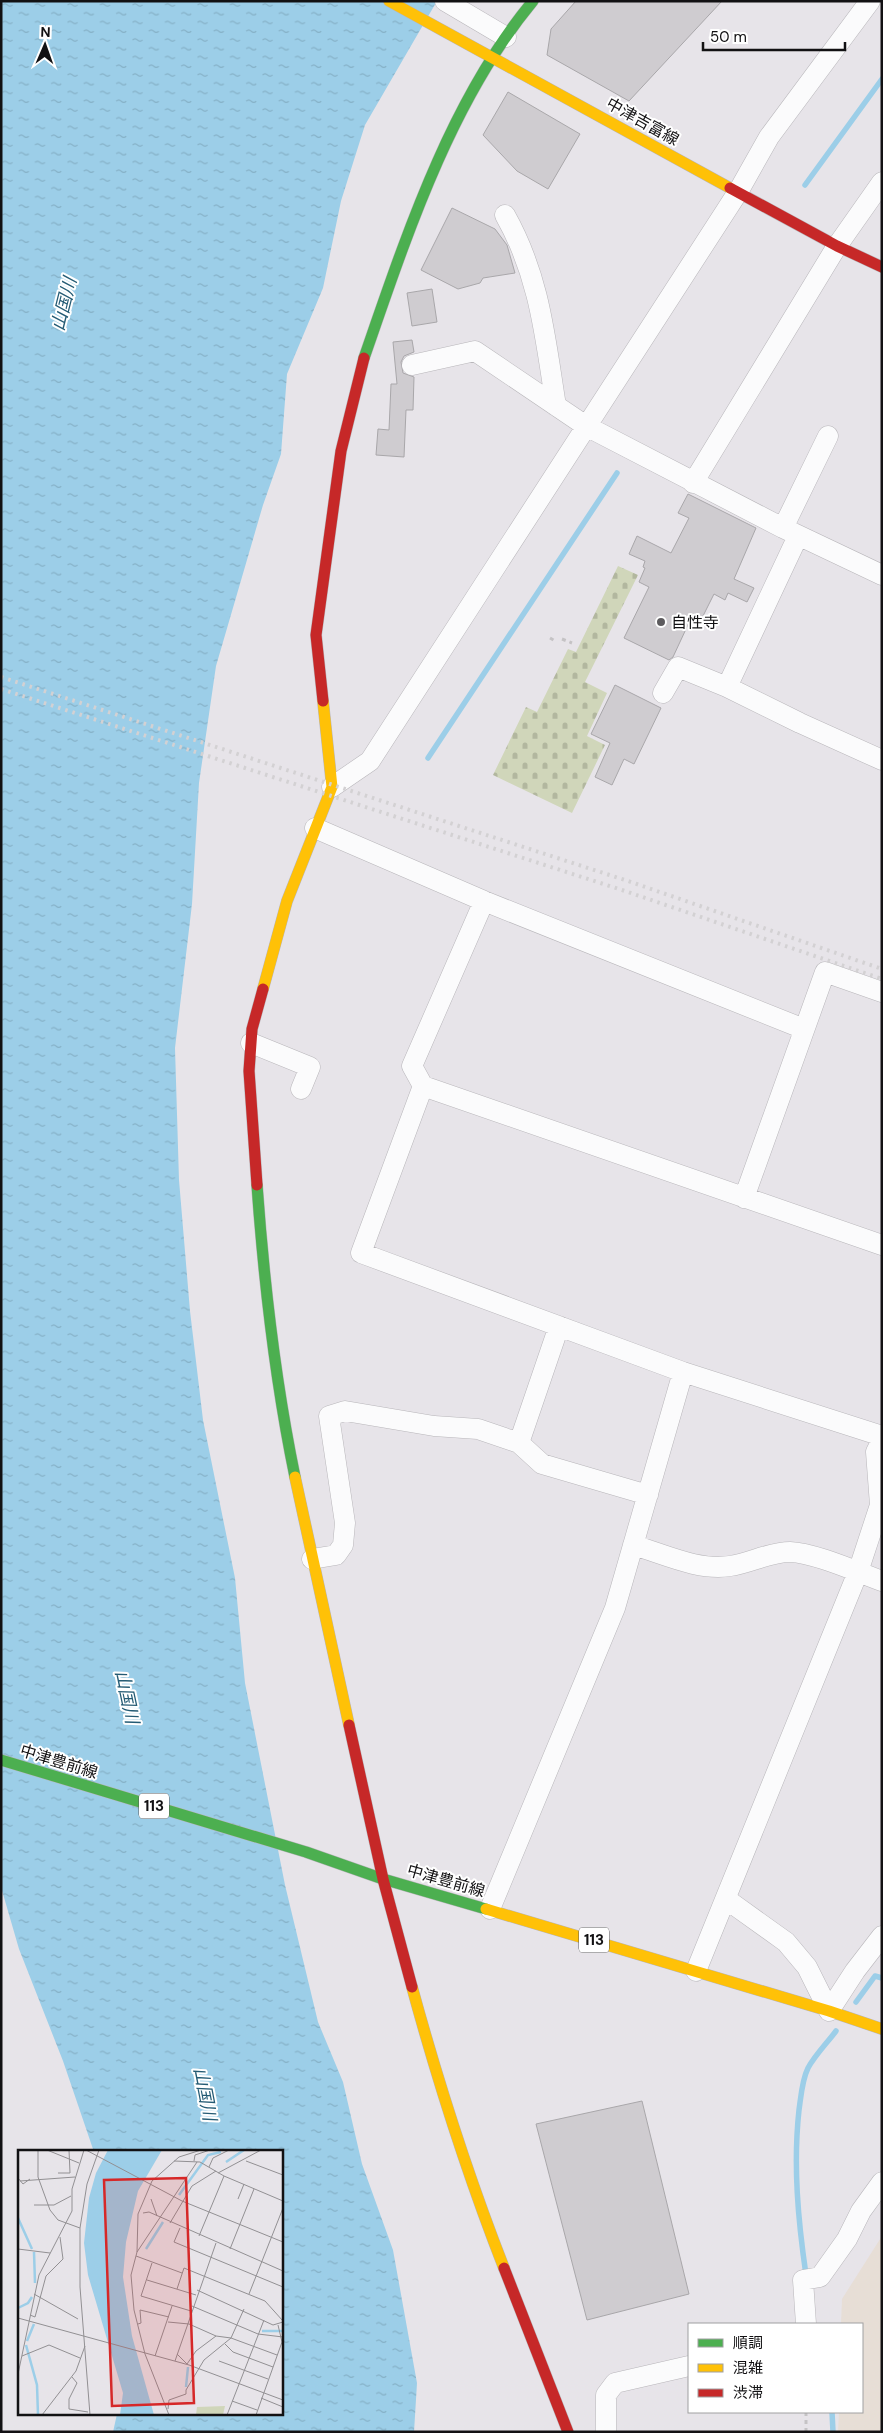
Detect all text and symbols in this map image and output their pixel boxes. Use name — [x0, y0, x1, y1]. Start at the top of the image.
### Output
north arrow — [20, 20, 70, 70]
scale bar — [703, 20, 846, 52]
text: N — [40, 23, 51, 41]
text: 50 m — [710, 27, 747, 47]
street label: 中津吉富線 — [603, 93, 683, 150]
water label: 山国川 — [46, 273, 83, 333]
place label: 自性寺 — [671, 612, 719, 633]
marker: 自性寺 — [655, 616, 667, 628]
water label: 山国川 — [110, 1668, 145, 1728]
street label: 中津豊前線 — [18, 1740, 100, 1783]
road number: 113 — [139, 1794, 169, 1818]
street label: 中津豊前線 — [405, 1859, 487, 1902]
road number: 113 — [579, 1928, 609, 1952]
water label: 山国川 — [188, 2065, 222, 2125]
inset map — [18, 2150, 282, 2416]
legend — [688, 2323, 863, 2413]
text: 順調 — [733, 2333, 763, 2353]
text: 混雑 — [733, 2358, 763, 2378]
text: 渋滞 — [733, 2383, 763, 2403]

